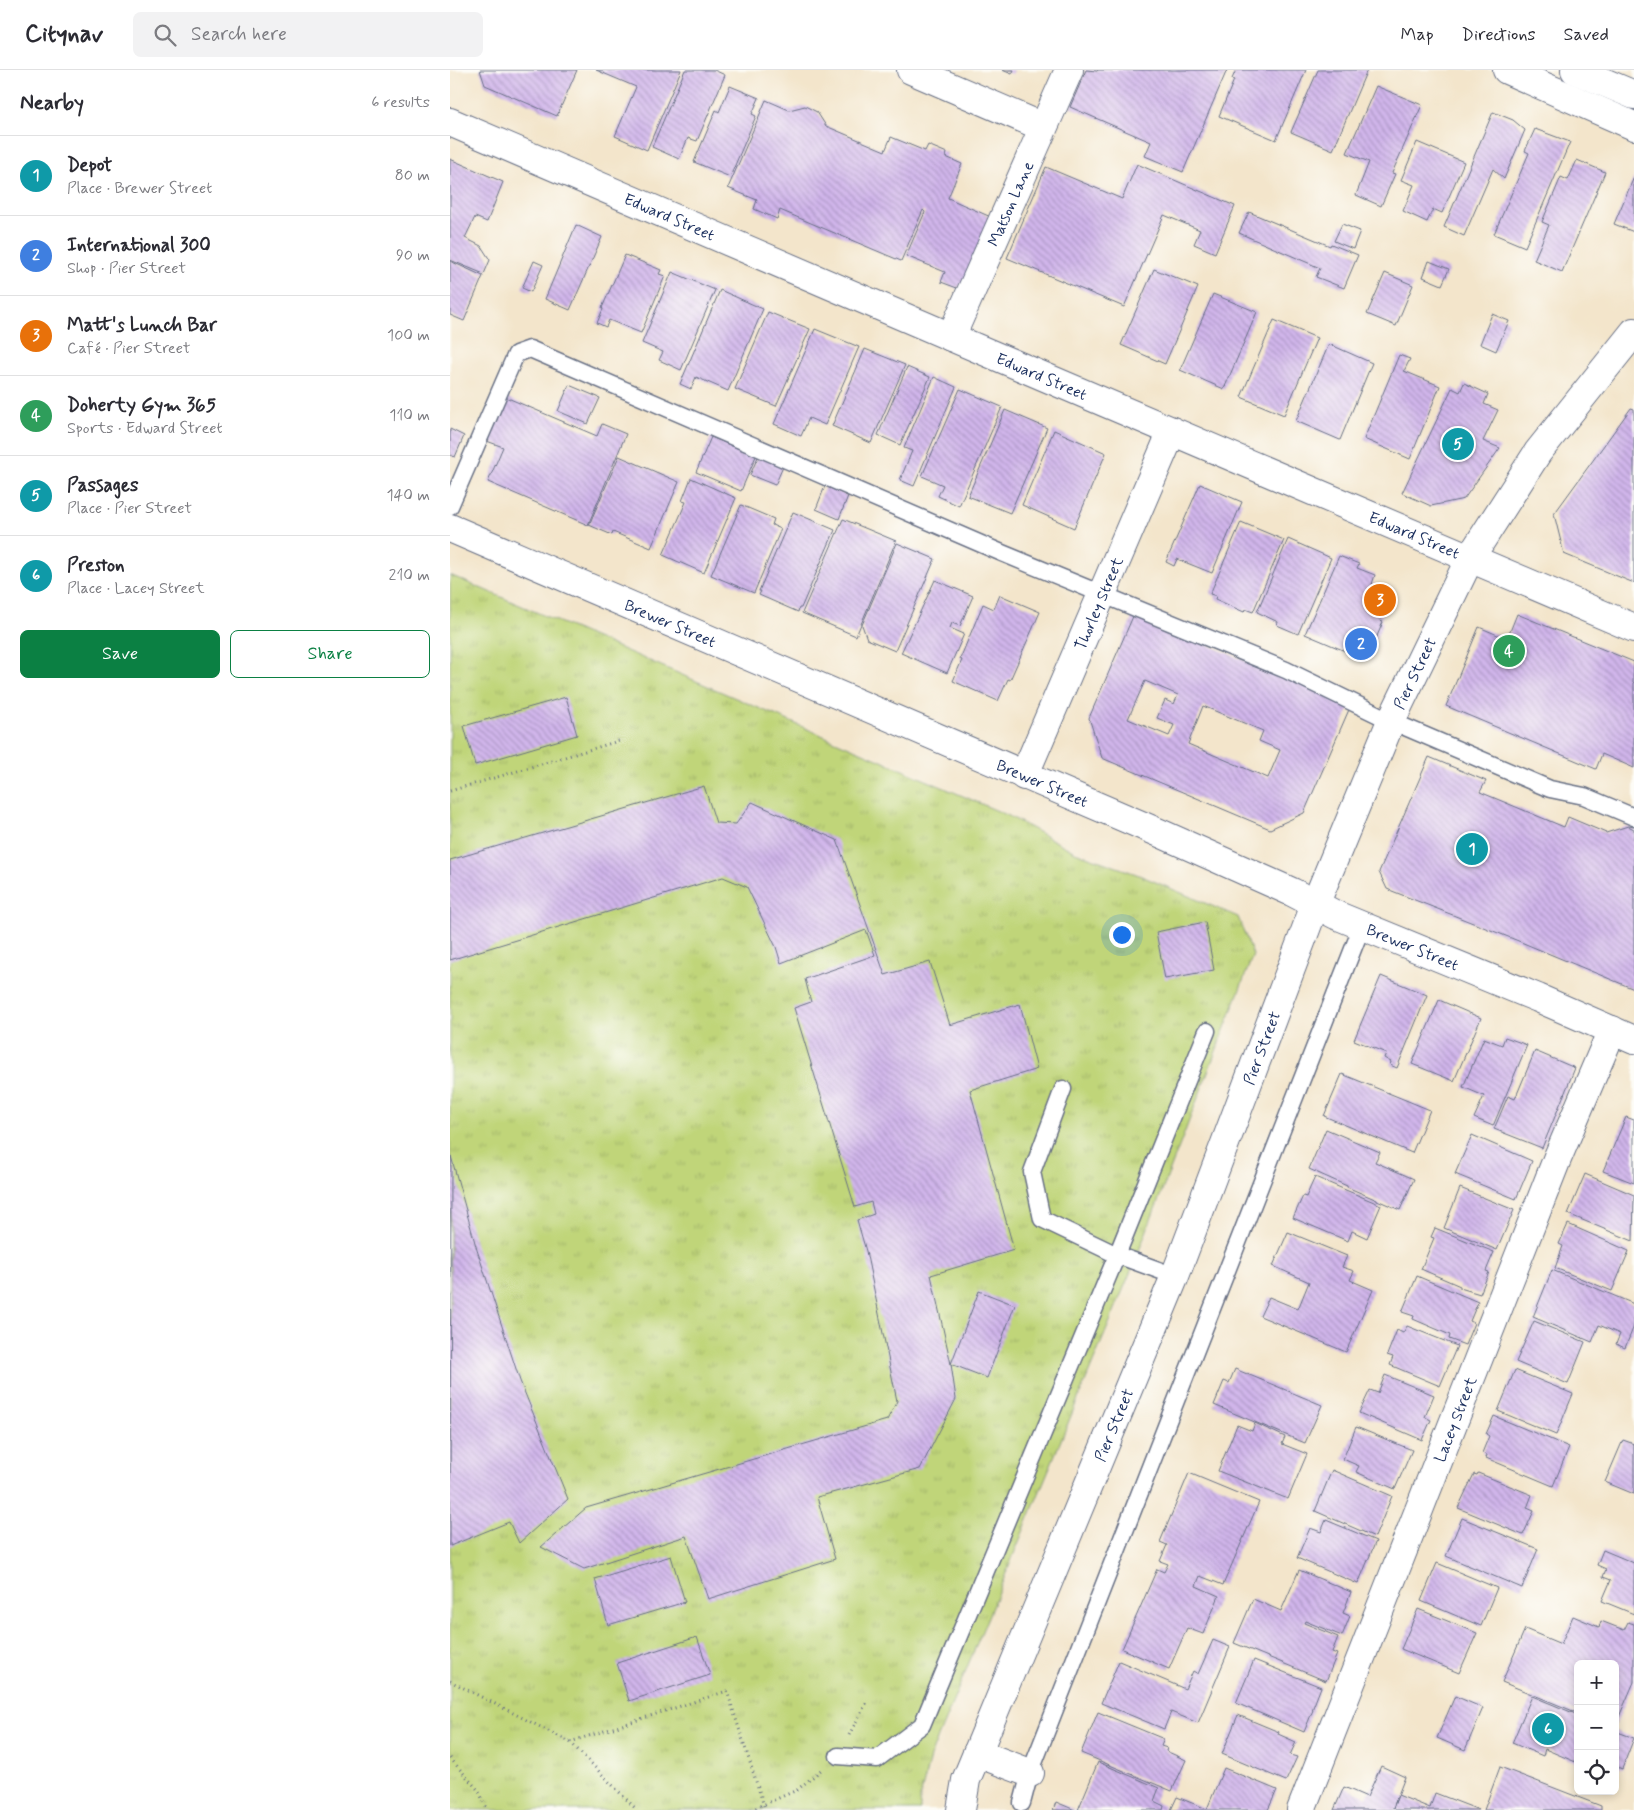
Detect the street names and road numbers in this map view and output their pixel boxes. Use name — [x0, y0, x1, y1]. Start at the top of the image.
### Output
street label: Matson Lane — [983, 158, 1039, 250]
street label: Edward Street — [620, 189, 718, 246]
street label: Edward Street — [993, 348, 1090, 406]
street label: Edward Street — [1365, 507, 1463, 565]
street label: Thorley Street — [1070, 553, 1129, 654]
street label: Brewer Street — [621, 595, 719, 653]
street label: Pier Street — [1389, 634, 1442, 713]
street label: Brewer Street — [993, 755, 1091, 813]
street label: Brewer Street — [1363, 920, 1461, 976]
street label: Pier Street — [1239, 1008, 1286, 1088]
street label: Lacey Street — [1430, 1373, 1483, 1466]
street label: Pier Street — [1090, 1385, 1139, 1465]

